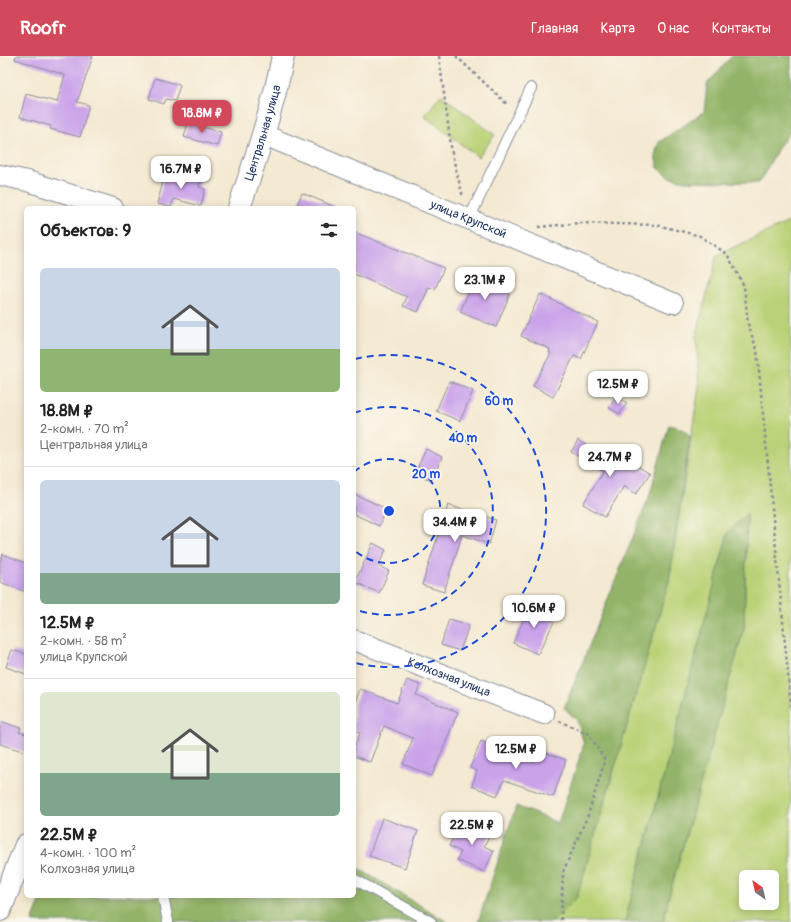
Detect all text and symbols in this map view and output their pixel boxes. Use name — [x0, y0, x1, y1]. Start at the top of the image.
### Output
text: Roofr — [20, 16, 66, 40]
text: Главная — [531, 20, 578, 37]
text: Карта — [600, 20, 635, 37]
text: О нас — [657, 20, 690, 37]
text: Контакты — [712, 20, 771, 37]
street label: Центральная улица — [241, 83, 284, 183]
pin: 18.8M ₽ — [165, 100, 239, 134]
text: 18.8M ₽ — [181, 105, 223, 121]
pin: 16.7M ₽ — [144, 156, 218, 190]
text: 16.7M ₽ — [160, 161, 202, 177]
street label: улица Крупской — [427, 196, 509, 241]
icon: filters — [318, 219, 340, 241]
text: Объектов: 9 — [40, 220, 131, 241]
pin: 23.1M ₽ — [448, 267, 522, 301]
text: 23.1M ₽ — [464, 272, 506, 288]
icon: home — [154, 294, 226, 366]
pin: 12.5M ₽ — [581, 371, 655, 405]
text: 12.5M ₽ — [597, 376, 639, 392]
text: 60 m — [485, 394, 514, 409]
text: 18.8M ₽ — [40, 400, 94, 421]
text: 2-комн. · 70 m² — [40, 421, 129, 437]
text: 40 m — [448, 431, 478, 446]
text: Центральная улица — [40, 437, 147, 453]
pin: 24.7M ₽ — [573, 444, 647, 478]
text: 24.7M ₽ — [588, 449, 632, 465]
text: 20 m — [412, 467, 440, 482]
centre of rings — [382, 504, 396, 518]
icon: home — [154, 506, 226, 578]
pin: 34.4M ₽ — [418, 509, 492, 543]
text: 34.4M ₽ — [432, 514, 478, 530]
pin: 10.6M ₽ — [497, 595, 571, 629]
text: 10.6M ₽ — [512, 600, 556, 616]
text: 12.5M ₽ — [40, 612, 95, 633]
text: 2-комн. · 58 m² — [40, 633, 127, 649]
text: улица Крупской — [40, 649, 128, 665]
street label: Колхозная улица — [405, 654, 493, 700]
icon: home — [154, 718, 226, 790]
pin: 12.5M ₽ — [479, 736, 553, 770]
text: 12.5M ₽ — [495, 741, 537, 757]
pin: 22.5M ₽ — [435, 812, 509, 846]
text: 22.5M ₽ — [450, 817, 494, 833]
text: 22.5M ₽ — [40, 824, 98, 845]
text: 4-комн. · 100 m² — [40, 845, 136, 861]
text: Колхозная улица — [40, 861, 135, 877]
north arrow — [739, 870, 779, 910]
map controls — [739, 870, 779, 910]

